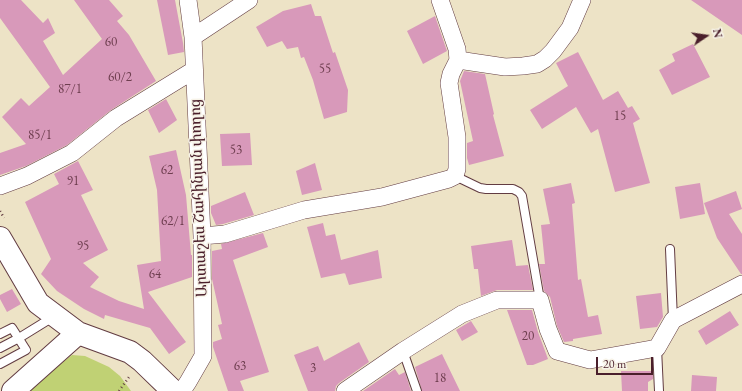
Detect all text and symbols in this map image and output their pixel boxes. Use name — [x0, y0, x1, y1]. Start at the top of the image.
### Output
north arrow — [686, 16, 726, 56]
text: N — [710, 27, 726, 39]
house number: 60 — [105, 34, 117, 50]
house number: 55 — [319, 61, 331, 77]
house number: 60/2 — [108, 69, 132, 85]
house number: 87/1 — [58, 81, 82, 97]
street label: Արտաշես Շահինյան փողոց — [187, 99, 211, 297]
house number: 15 — [614, 108, 626, 124]
house number: 85/1 — [28, 127, 52, 143]
house number: 53 — [230, 142, 242, 158]
house number: 62 — [161, 162, 173, 178]
house number: 91 — [67, 173, 79, 189]
house number: 62/1 — [161, 213, 185, 229]
house number: 95 — [77, 238, 89, 254]
house number: 64 — [149, 266, 161, 282]
house number: 20 — [522, 328, 534, 344]
scale bar — [598, 349, 655, 375]
text: 20 m — [603, 356, 626, 372]
house number: 63 — [234, 358, 246, 374]
house number: 3 — [310, 360, 316, 376]
house number: 18 — [434, 370, 446, 386]

